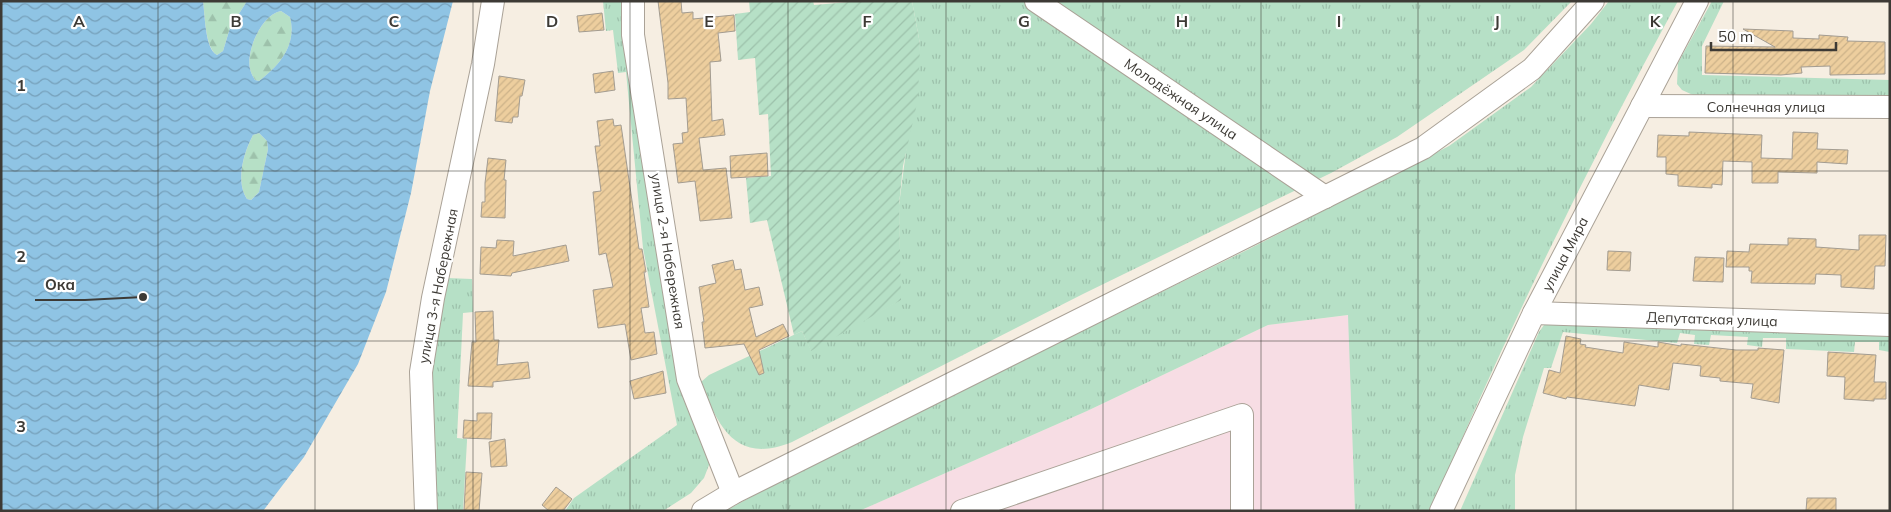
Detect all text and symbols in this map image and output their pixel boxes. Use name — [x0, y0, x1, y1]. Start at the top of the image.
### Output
text: A — [73, 11, 85, 31]
text: B — [230, 11, 242, 31]
text: C — [389, 11, 400, 31]
text: D — [546, 11, 558, 31]
text: E — [704, 11, 714, 31]
text: F — [862, 11, 872, 31]
text: G — [1018, 11, 1030, 31]
text: H — [1176, 11, 1188, 31]
text: I — [1337, 11, 1341, 31]
text: J — [1494, 11, 1500, 31]
text: K — [1650, 11, 1662, 31]
scale bar — [1711, 20, 1836, 52]
text: 50 m — [1718, 27, 1753, 46]
street label: Молодёжная улица — [1121, 54, 1241, 144]
text: 1 — [16, 75, 26, 95]
street label: Солнечная улица — [1707, 98, 1825, 116]
street label: улица 2-я Набережная — [647, 172, 689, 330]
street label: улица 3-я Набережная — [414, 207, 462, 365]
street label: улица Мира — [1538, 214, 1592, 294]
text: 2 — [16, 246, 26, 266]
callout: Ока — [35, 270, 85, 300]
text: Ока — [45, 275, 75, 294]
street label: Депутатская улица — [1646, 308, 1778, 330]
text: 3 — [16, 416, 26, 436]

